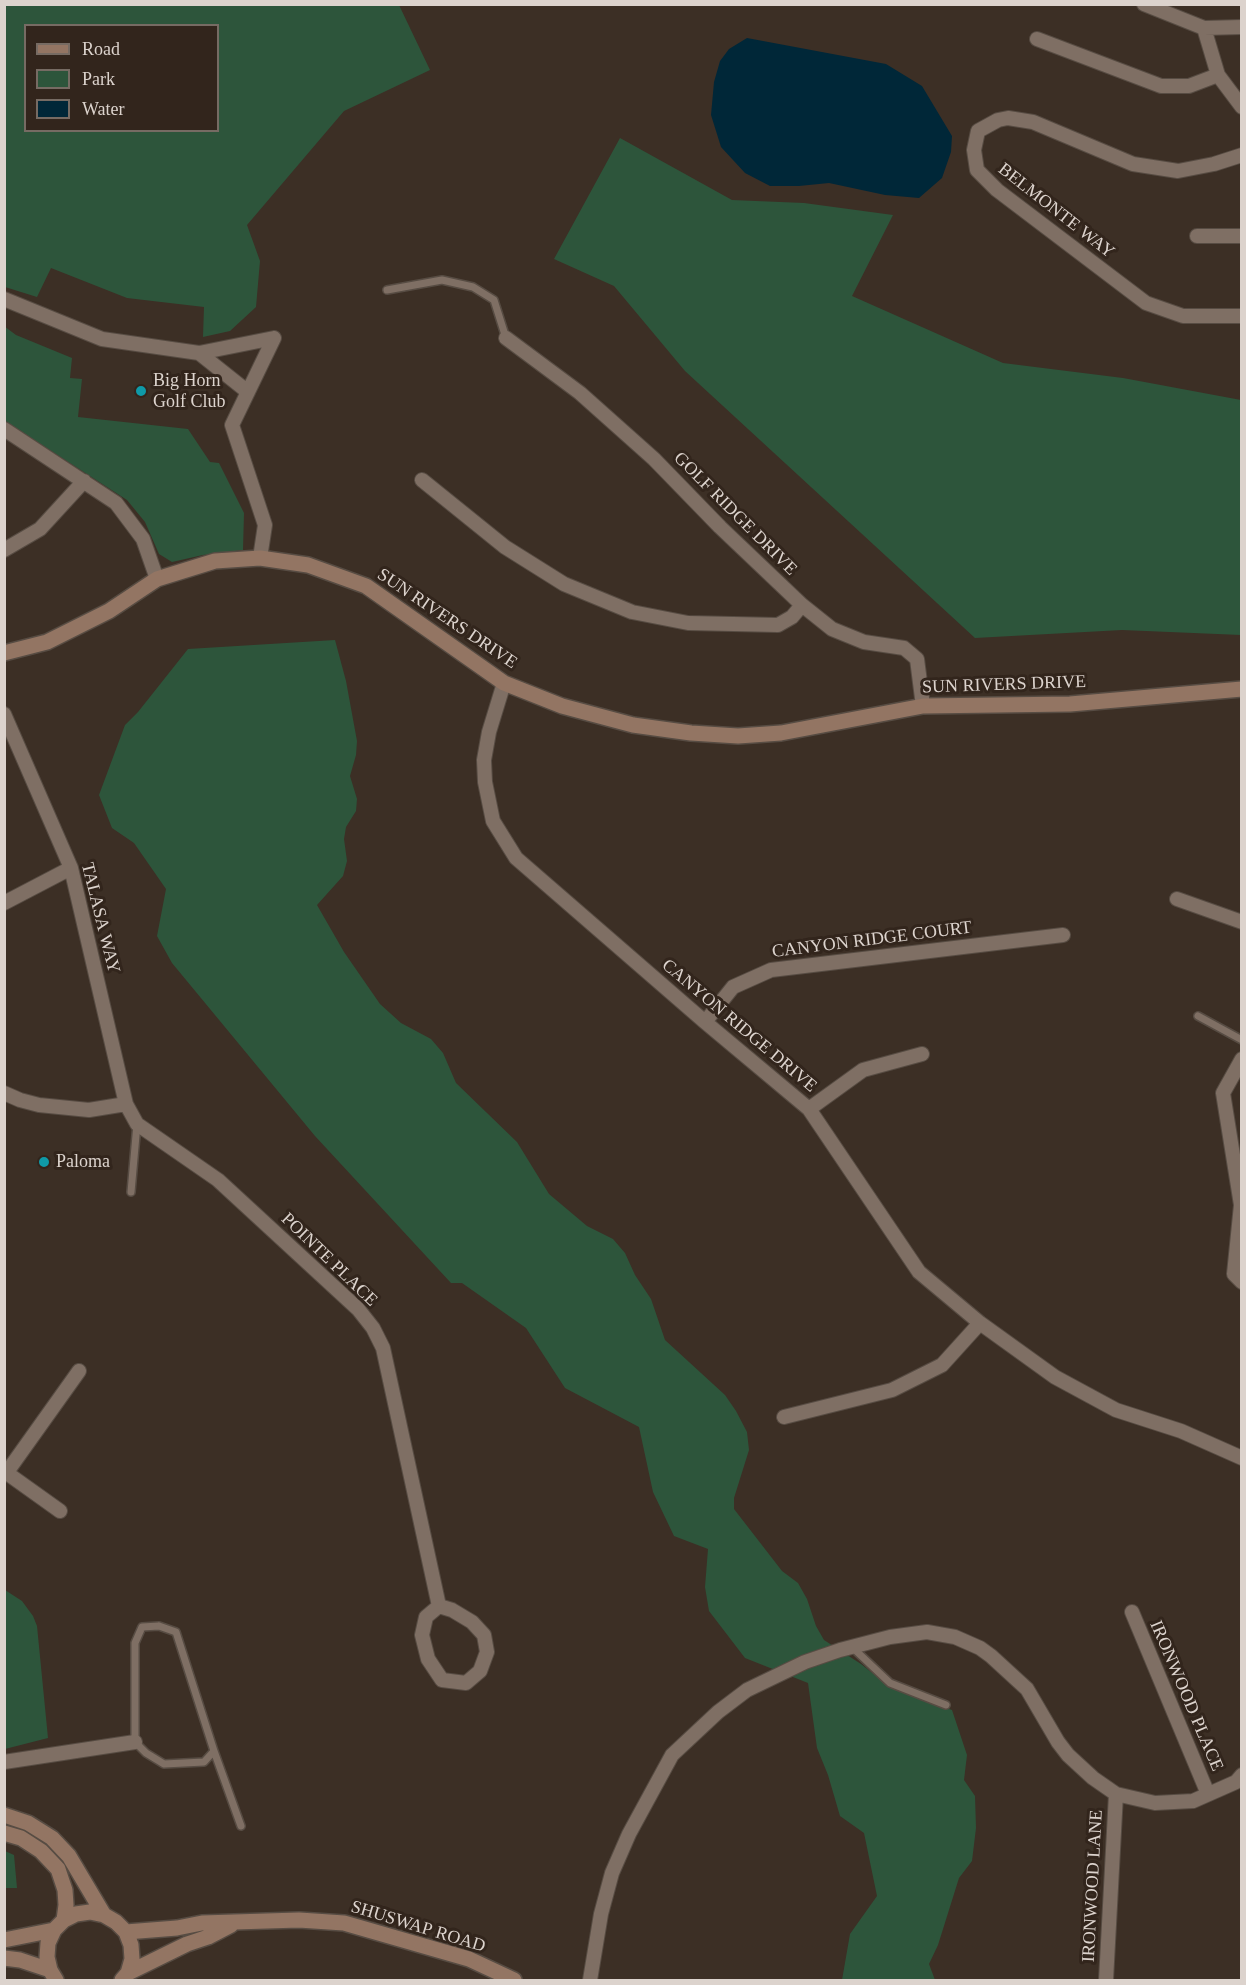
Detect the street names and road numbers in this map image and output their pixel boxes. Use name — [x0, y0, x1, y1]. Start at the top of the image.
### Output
street label: BELMONTE WAY — [993, 159, 1119, 263]
street label: GOLF RIDGE DRIVE — [669, 448, 801, 580]
street label: SUN RIVERS DRIVE — [373, 564, 521, 674]
street label: SUN RIVERS DRIVE — [922, 671, 1086, 699]
street label: TALASA WAY — [76, 860, 124, 976]
street label: CANYON RIDGE COURT — [771, 917, 973, 963]
street label: CANYON RIDGE DRIVE — [657, 955, 821, 1097]
street label: POINTE PLACE — [276, 1209, 382, 1311]
street label: IRONWOOD PLACE — [1145, 1617, 1227, 1775]
street label: IRONWOOD LANE — [1078, 1809, 1108, 1963]
street label: SHUSWAP ROAD — [348, 1896, 488, 1958]

